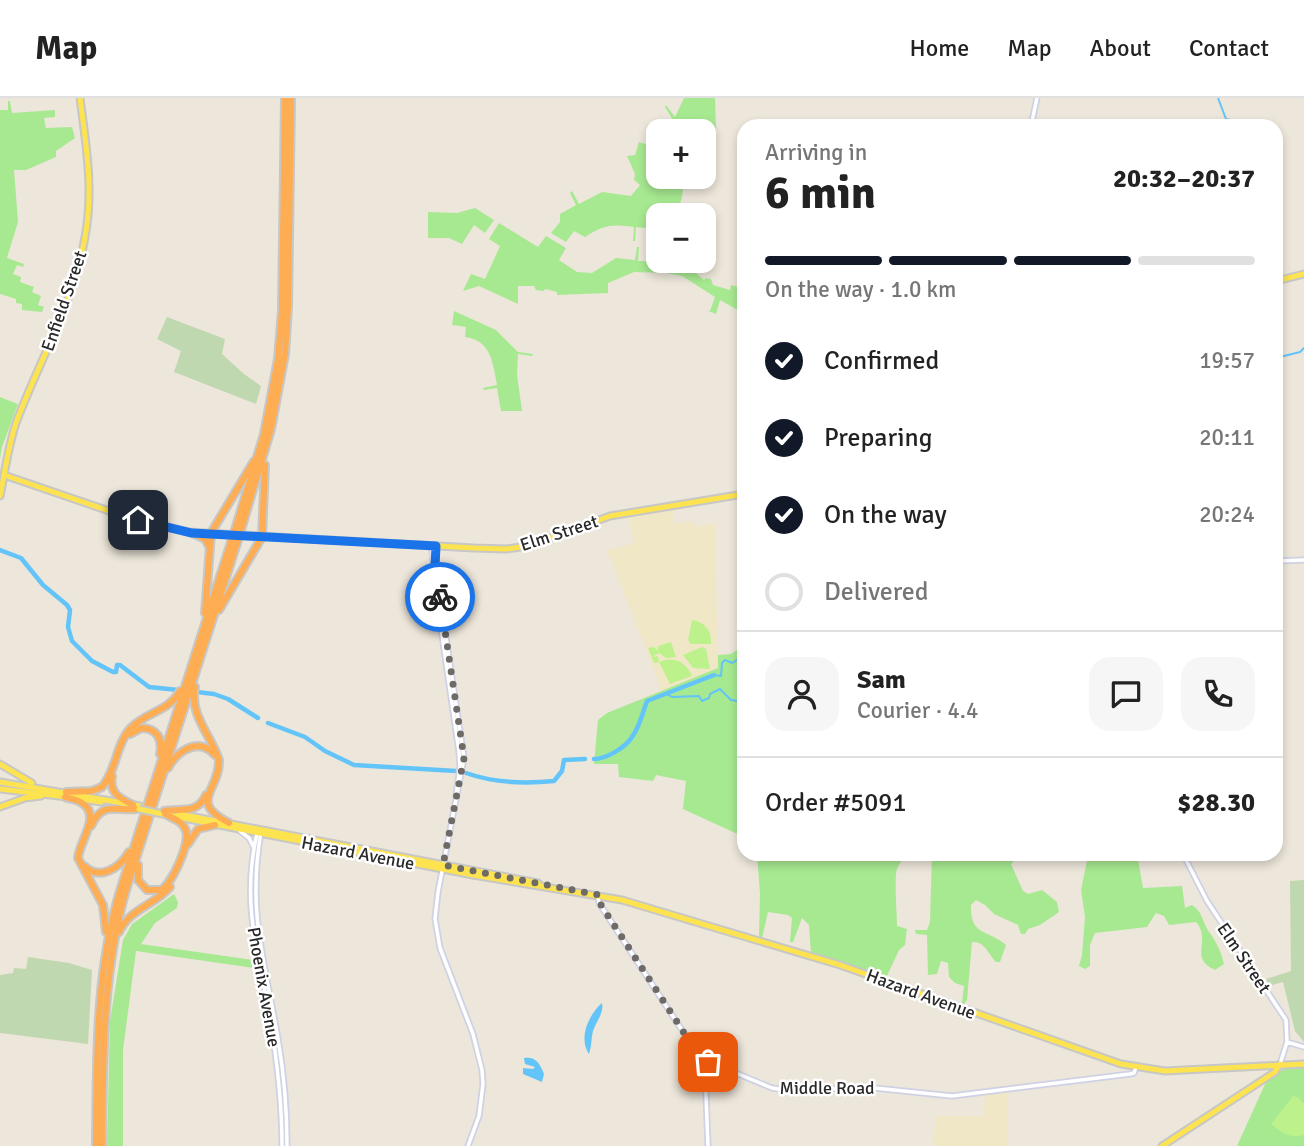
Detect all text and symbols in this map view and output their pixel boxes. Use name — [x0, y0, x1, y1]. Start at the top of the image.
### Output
text: Map — [35, 28, 97, 69]
text: Home — [909, 33, 969, 63]
text: Map — [1007, 33, 1052, 63]
text: About — [1090, 33, 1151, 63]
text: Contact — [1189, 33, 1269, 63]
map controls — [646, 119, 716, 273]
button: + — [646, 119, 716, 189]
text: Arriving in — [765, 138, 867, 167]
text: 20:32–20:37 — [1113, 163, 1255, 195]
text: 6 min — [765, 165, 876, 221]
button: − — [646, 203, 716, 273]
street label: Enfield Street — [36, 248, 92, 354]
text: On the way · 1.0 km — [765, 275, 956, 304]
icon: check — [765, 342, 803, 380]
text: Confirmed — [824, 345, 939, 377]
text: 19:57 — [1199, 346, 1255, 375]
icon: check — [765, 419, 803, 457]
text: Preparing — [824, 422, 932, 454]
text: 20:11 — [1199, 423, 1255, 452]
pin — [108, 490, 168, 550]
icon: check — [765, 496, 803, 534]
text: On the way — [824, 499, 947, 531]
text: 20:24 — [1199, 500, 1255, 529]
icon: home — [119, 501, 157, 539]
street label: Elm Street — [517, 510, 601, 556]
courier — [405, 562, 475, 632]
text: Delivered — [824, 576, 929, 608]
icon: bike — [421, 578, 459, 616]
button: person — [765, 657, 839, 731]
button: chat — [1089, 657, 1163, 731]
button: phone — [1181, 657, 1255, 731]
text: Sam — [857, 664, 906, 696]
text: Courier · 4.4 — [857, 696, 978, 725]
text: Order #5091 — [765, 787, 906, 819]
text: $28.30 — [1177, 787, 1255, 819]
street label: Hazard Avenue — [300, 831, 416, 875]
street label: Elm Street — [1212, 918, 1276, 998]
street label: Phoenix Avenue — [243, 925, 285, 1049]
street label: Hazard Avenue — [863, 964, 979, 1024]
pin — [678, 1032, 738, 1092]
icon: bag — [689, 1043, 727, 1081]
street label: Middle Road — [779, 1077, 875, 1099]

